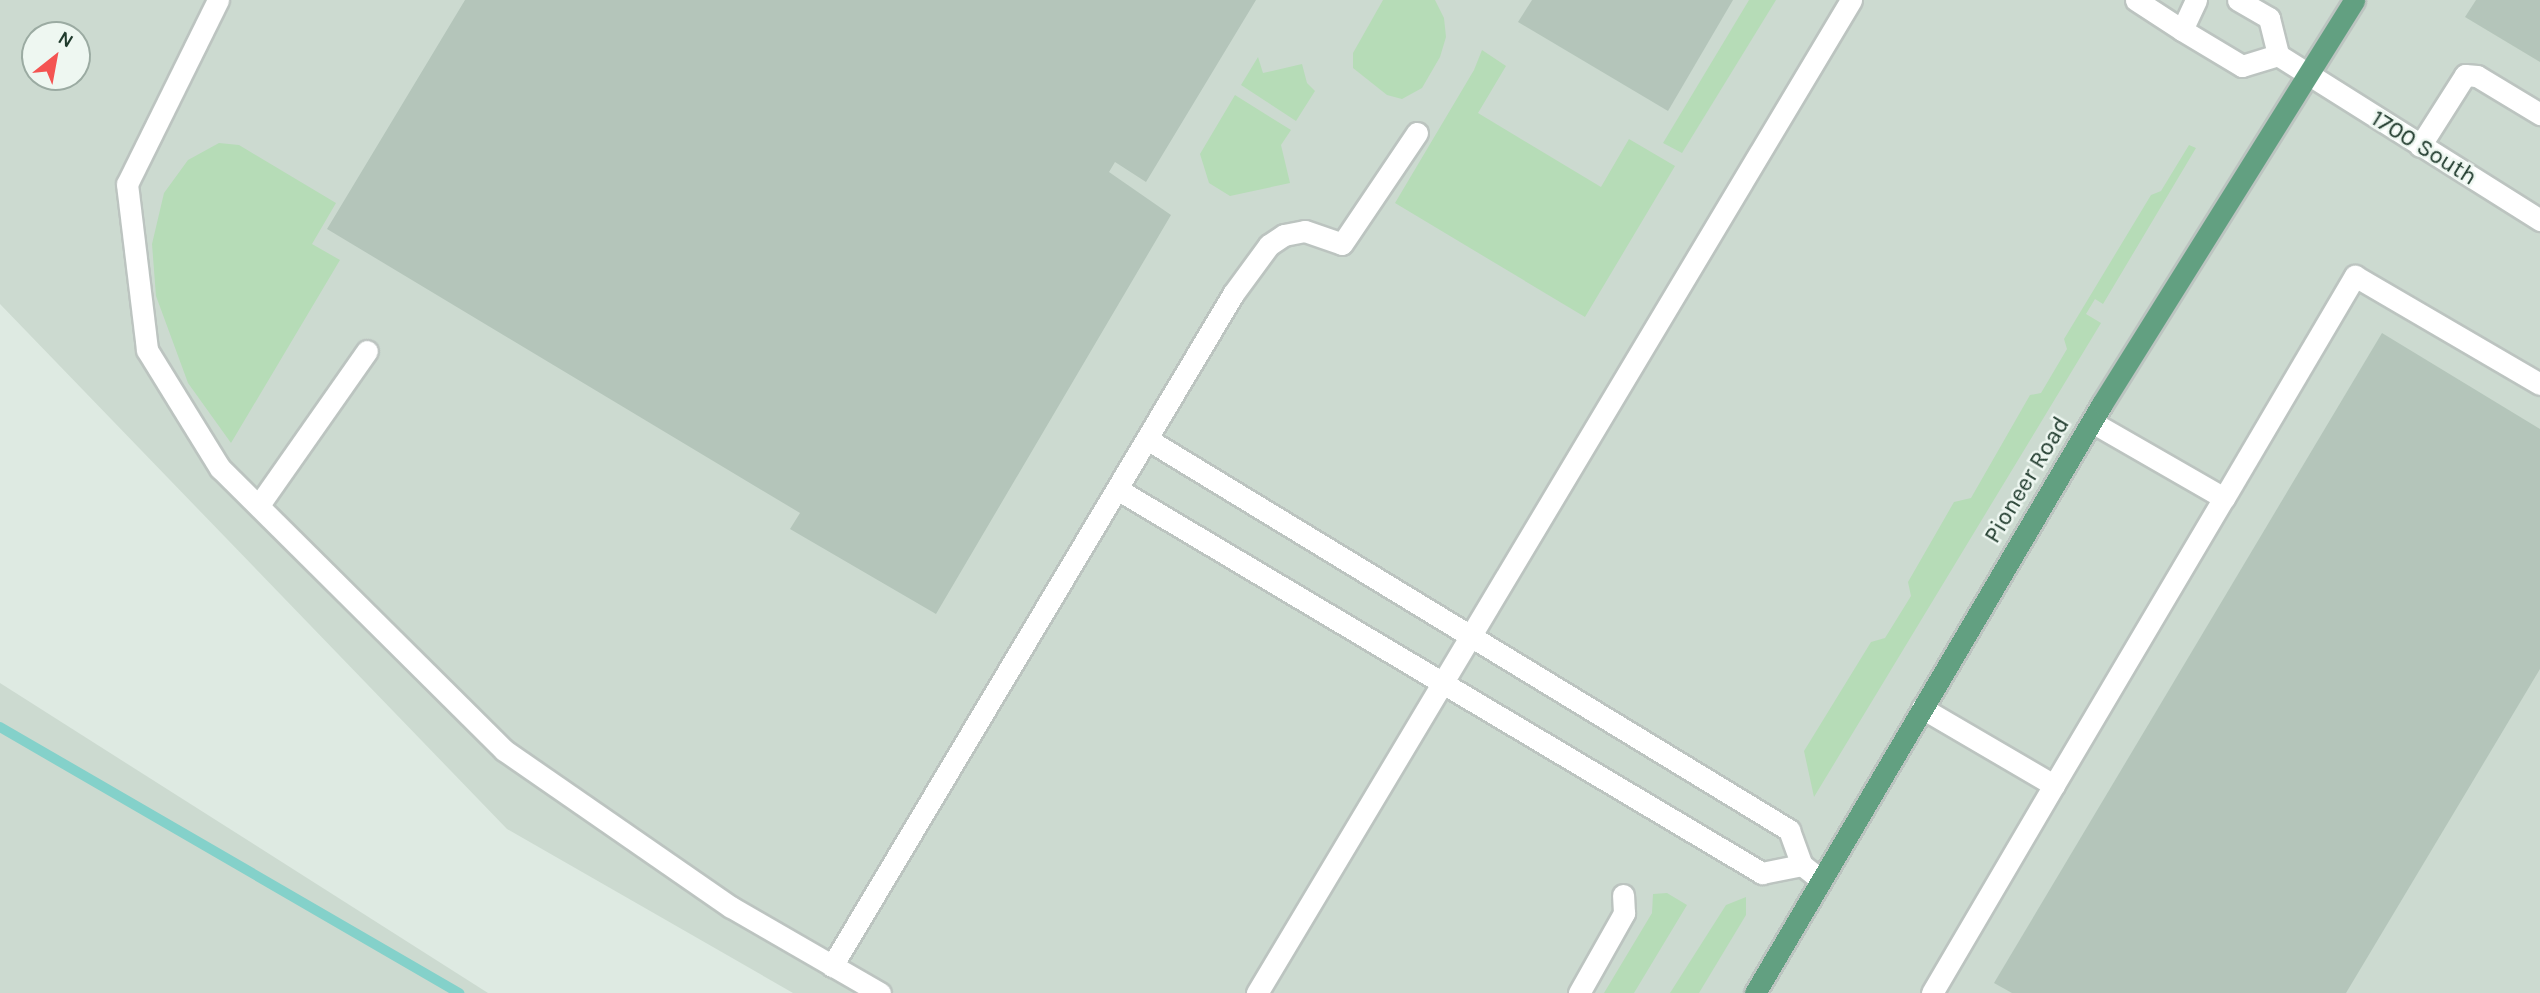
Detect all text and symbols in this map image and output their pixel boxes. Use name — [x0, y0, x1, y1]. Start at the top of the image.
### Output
north arrow — [21, 21, 91, 91]
text: N — [54, 27, 77, 53]
street label: 1700 South — [2366, 104, 2482, 192]
street label: Pioneer Road — [1978, 412, 2076, 548]

